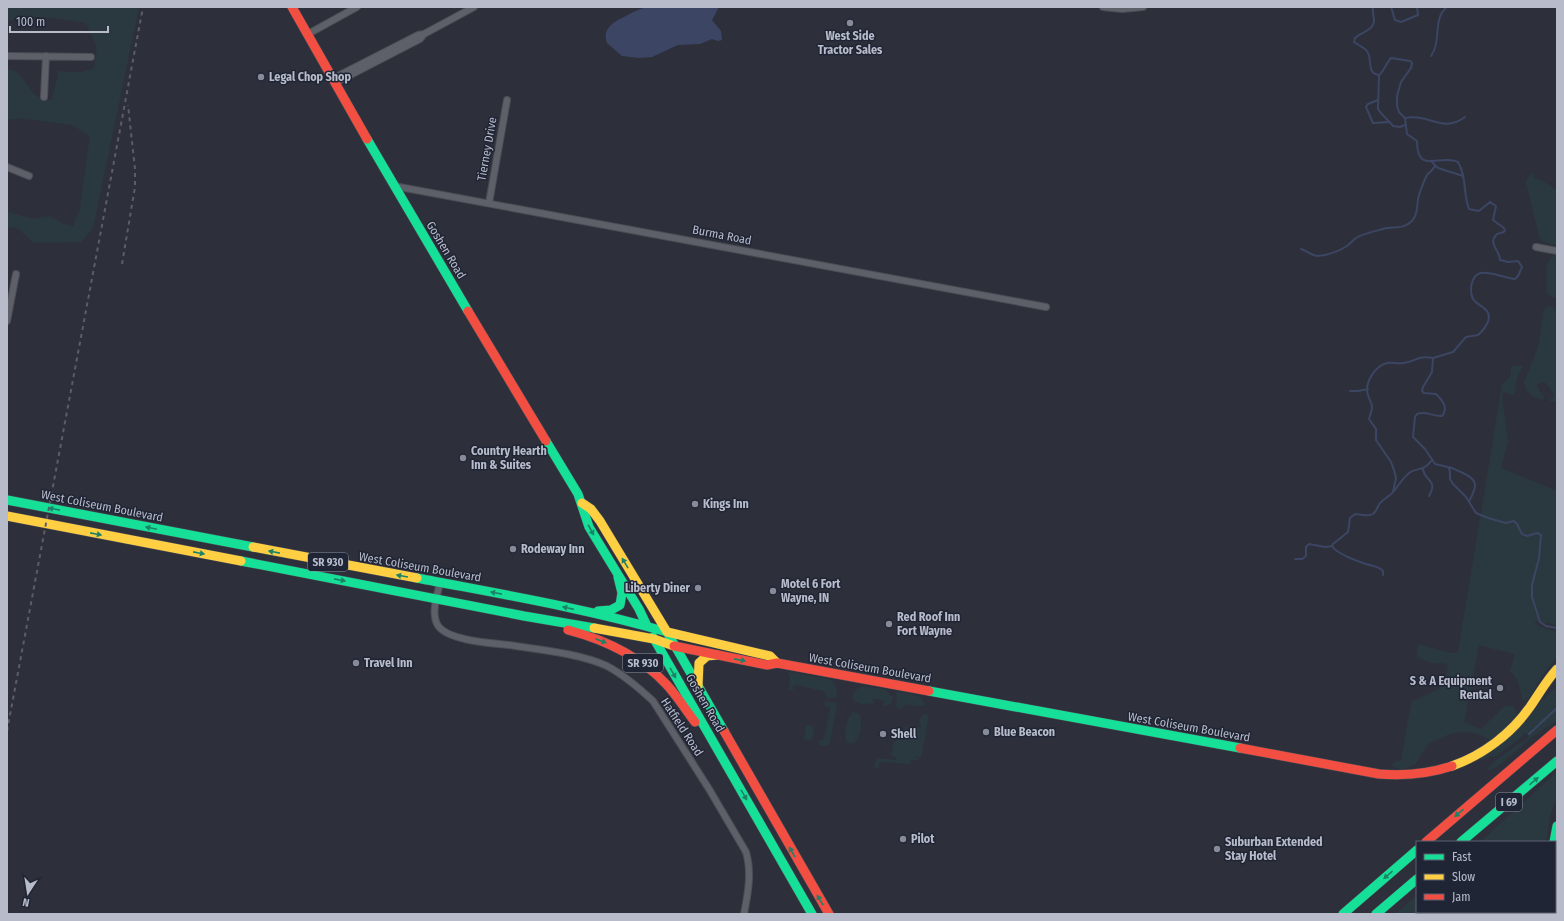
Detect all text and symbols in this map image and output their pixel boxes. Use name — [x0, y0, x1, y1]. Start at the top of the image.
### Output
scale bar — [10, 8, 108, 34]
text: 100 m — [16, 15, 45, 29]
marker: West Side Tractor Sales — [845, 18, 855, 28]
place label: West Side Tractor Sales — [818, 29, 883, 57]
place label: Legal Chop Shop — [269, 70, 352, 84]
marker: Legal Chop Shop — [256, 72, 266, 82]
street label: Tierney Drive — [475, 116, 500, 182]
street label: Goshen Road — [423, 219, 469, 281]
street label: Burma Road — [691, 222, 753, 248]
place label: Country Hearth Inn & Suites — [471, 444, 547, 472]
marker: Country Hearth Inn & Suites — [458, 453, 468, 463]
street label: West Coliseum Boulevard — [40, 487, 164, 525]
place label: Kings Inn — [703, 497, 749, 511]
marker: Kings Inn — [690, 499, 700, 509]
one-way arrow — [48, 505, 60, 511]
one-way arrow — [587, 524, 594, 536]
one-way arrow — [145, 525, 157, 531]
one-way arrow — [89, 531, 102, 537]
place label: Rodeway Inn — [521, 542, 584, 556]
marker: Rodeway Inn — [508, 544, 518, 554]
one-way arrow — [268, 549, 280, 555]
street label: West Coliseum Boulevard — [358, 549, 482, 585]
one-way arrow — [193, 551, 205, 557]
road number: SR 930 — [308, 553, 348, 571]
one-way arrow — [622, 557, 629, 569]
one-way arrow — [396, 573, 408, 579]
one-way arrow — [334, 577, 346, 583]
place label: Motel 6 Fort Wayne, IN — [781, 577, 841, 605]
place label: Liberty Diner — [625, 581, 691, 595]
marker: Liberty Diner — [693, 583, 703, 593]
marker: Motel 6 Fort Wayne, IN — [768, 586, 778, 596]
one-way arrow — [490, 590, 502, 596]
one-way arrow — [562, 605, 574, 611]
place label: Red Roof Inn Fort Wayne — [897, 610, 960, 638]
marker: Red Roof Inn Fort Wayne — [884, 619, 894, 629]
one-way arrow — [595, 638, 607, 644]
street label: West Coliseum Boulevard — [808, 650, 932, 686]
road number: SR 930 — [623, 654, 663, 672]
place label: Travel Inn — [364, 656, 413, 670]
one-way arrow — [734, 657, 746, 663]
marker: Travel Inn — [351, 658, 361, 668]
one-way arrow — [670, 667, 677, 679]
street label: Goshen Road — [683, 672, 727, 734]
place label: S & A Equipment Rental — [1410, 674, 1493, 702]
marker: S & A Equipment Rental — [1495, 683, 1505, 693]
street label: Hatfield Road — [658, 695, 706, 759]
street label: West Coliseum Boulevard — [1127, 709, 1251, 745]
place label: Blue Beacon — [994, 725, 1055, 739]
place label: Shell — [891, 727, 917, 741]
marker: Blue Beacon — [981, 727, 991, 737]
marker: Shell — [878, 729, 888, 739]
one-way arrow — [1528, 776, 1539, 785]
one-way arrow — [741, 789, 748, 801]
road number: I 69 — [1496, 793, 1522, 811]
one-way arrow — [1454, 808, 1464, 818]
place label: Pilot — [911, 832, 935, 846]
marker: Pilot — [898, 834, 908, 844]
place label: Suburban Extended Stay Hotel — [1225, 835, 1323, 863]
legend — [1416, 841, 1556, 913]
marker: Suburban Extended Stay Hotel — [1212, 844, 1222, 854]
one-way arrow — [789, 846, 796, 858]
text: Fast — [1452, 850, 1471, 864]
text: Slow — [1452, 870, 1475, 884]
one-way arrow — [1382, 871, 1393, 880]
north arrow — [8, 873, 48, 913]
text: Jam — [1452, 890, 1470, 904]
one-way arrow — [817, 894, 824, 906]
text: N — [21, 895, 31, 909]

